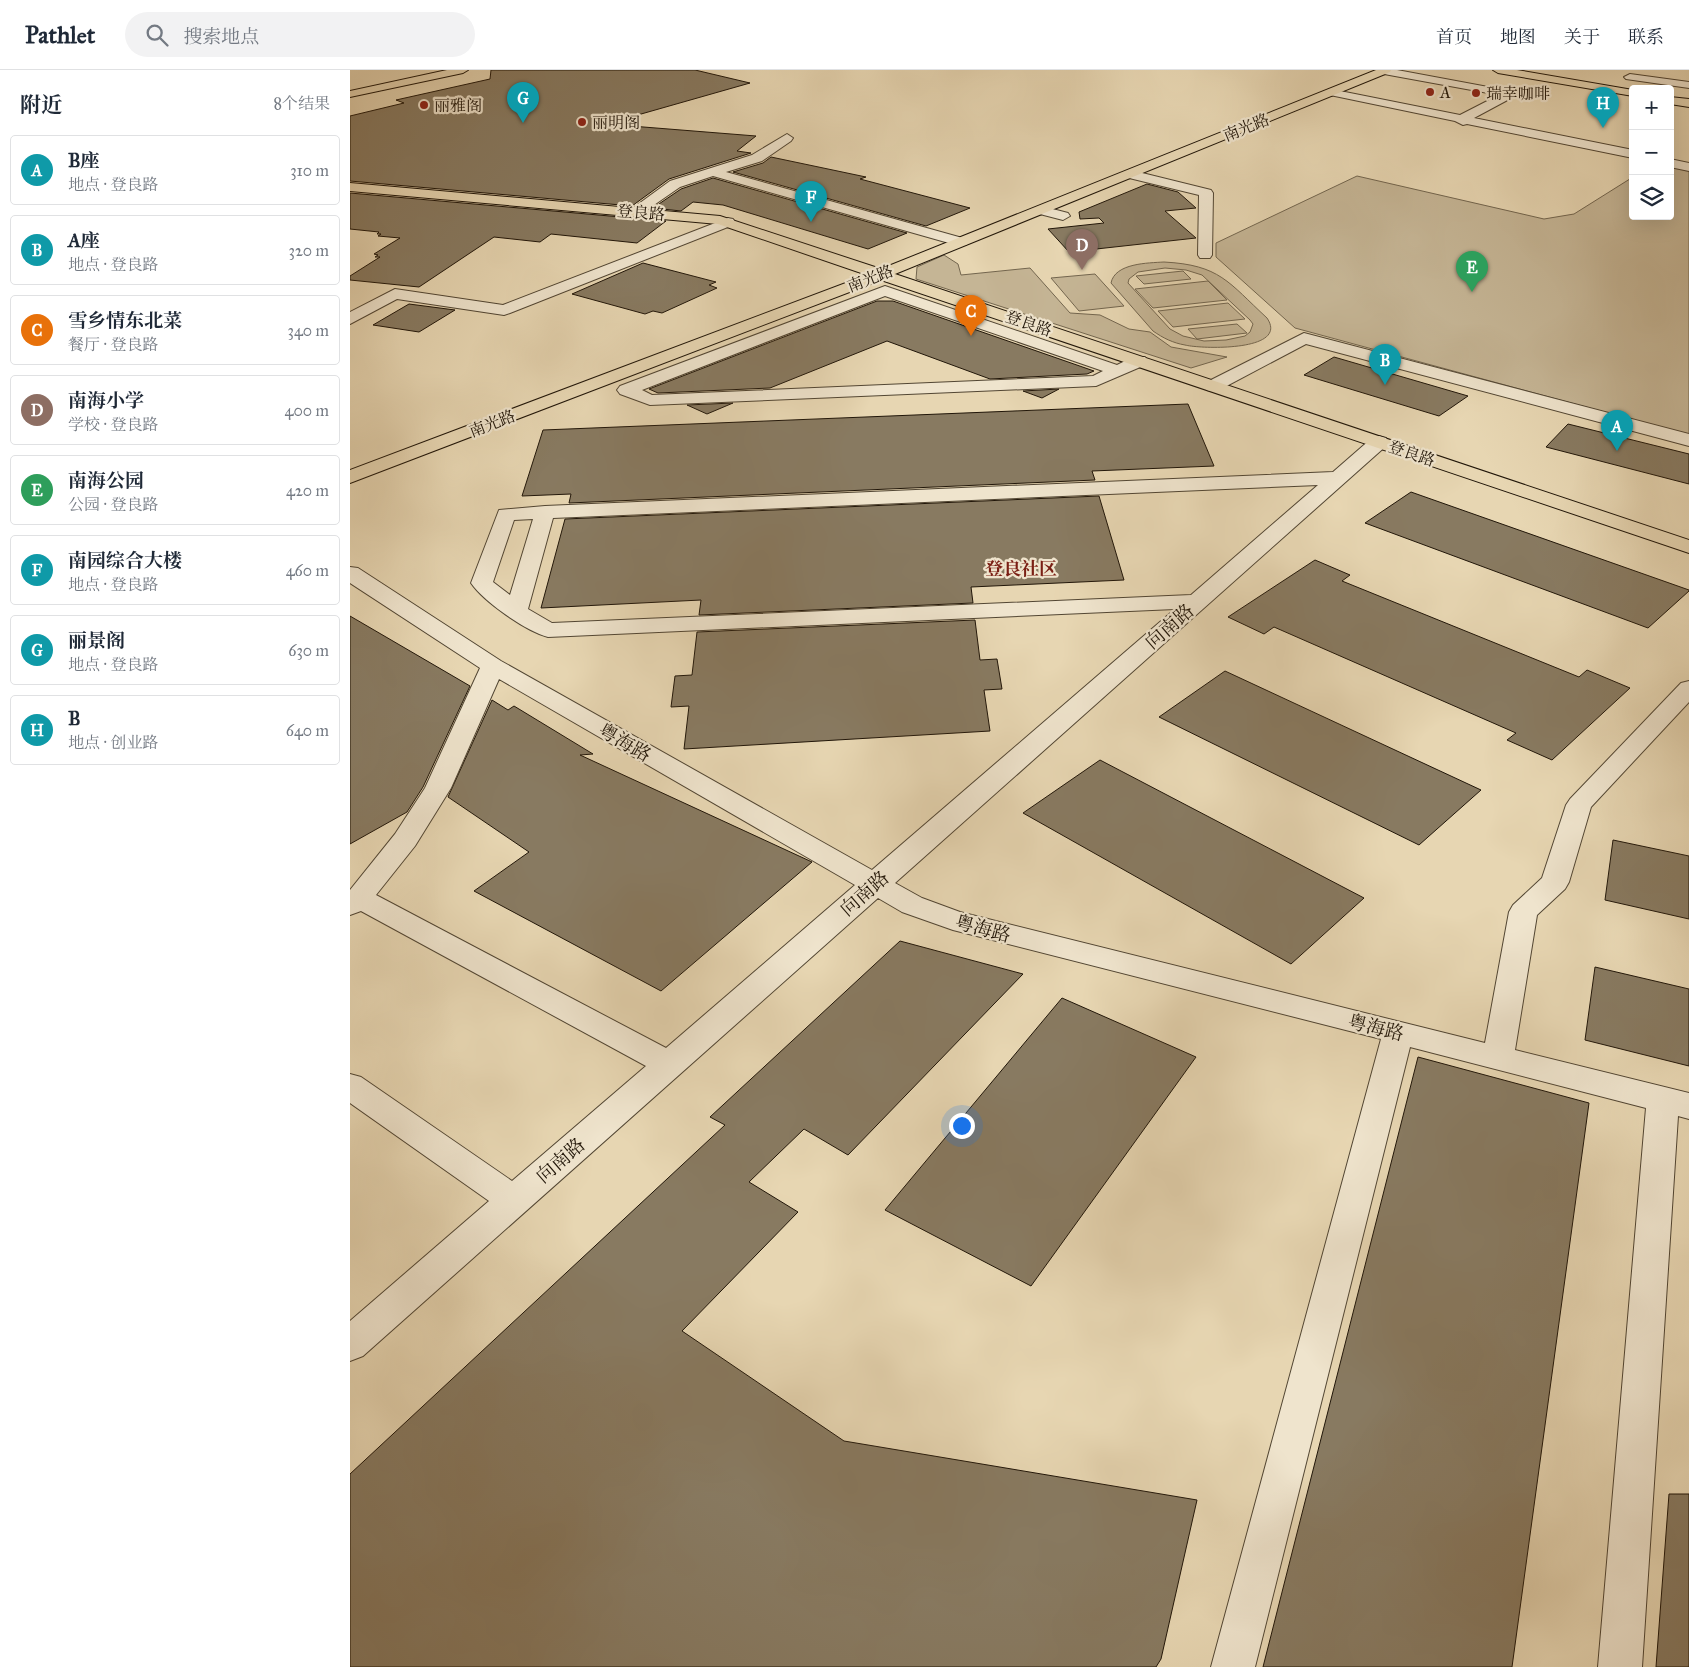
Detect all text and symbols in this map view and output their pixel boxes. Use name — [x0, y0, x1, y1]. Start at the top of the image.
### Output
search box — [125, 12, 475, 57]
text: Pathlet — [25, 20, 95, 50]
icon: search — [143, 21, 171, 49]
text: 搜索地点 — [183, 25, 259, 48]
text: 首页 — [1436, 26, 1472, 48]
text: 地图 — [1500, 26, 1536, 48]
text: 关于 — [1564, 26, 1600, 48]
text: 联系 — [1628, 26, 1664, 48]
pin: G — [507, 82, 539, 123]
place label: A — [1439, 83, 1451, 102]
place label: 瑞幸咖啡 — [1486, 84, 1550, 103]
map controls — [1629, 85, 1674, 220]
button: + — [1629, 85, 1674, 130]
marker: A — [1424, 86, 1436, 98]
marker: 瑞幸咖啡 — [1470, 87, 1482, 99]
pin: H — [1587, 87, 1619, 128]
text: 附近 — [20, 92, 62, 118]
text: 8个结果 — [273, 94, 330, 113]
place label: 丽雅阁 — [434, 96, 482, 115]
marker: 丽雅阁 — [418, 99, 430, 111]
street label: 南光路 — [1220, 110, 1272, 145]
place label: 丽明阁 — [592, 113, 640, 132]
marker: 丽明阁 — [576, 116, 588, 128]
button: − — [1629, 130, 1674, 175]
text: B座 — [68, 149, 100, 172]
text: A — [32, 161, 42, 180]
text: 310 m — [290, 161, 329, 180]
text: 地点 · 登良路 — [68, 175, 158, 194]
button: layers — [1629, 175, 1674, 220]
pin: F — [795, 181, 827, 222]
street label: 登良路 — [616, 201, 666, 224]
text: A座 — [68, 229, 100, 252]
pin: D — [1066, 229, 1098, 270]
text: B — [32, 241, 42, 260]
text: 320 m — [289, 241, 329, 260]
pin: E — [1456, 251, 1488, 292]
text: 地点 · 登良路 — [68, 255, 158, 274]
street label: 南光路 — [844, 261, 896, 296]
pin: C — [955, 295, 987, 336]
street label: 登良路 — [1003, 307, 1055, 340]
text: 雪乡情东北菜 — [68, 309, 182, 332]
text: C — [32, 321, 42, 340]
text: 340 m — [287, 321, 329, 340]
text: 餐厅 · 登良路 — [68, 335, 158, 354]
pin: B — [1369, 344, 1401, 385]
text: 南海小学 — [68, 389, 144, 412]
text: D — [31, 401, 43, 420]
text: 400 m — [285, 401, 329, 420]
street label: 南光路 — [466, 406, 518, 441]
pin: A — [1601, 410, 1633, 451]
text: 学校 · 登良路 — [68, 415, 158, 434]
street label: 登良路 — [1386, 437, 1438, 470]
text: 南海公园 — [68, 469, 144, 492]
text: E — [31, 481, 43, 500]
text: 420 m — [286, 481, 329, 500]
text: 公园 · 登良路 — [68, 495, 158, 514]
text: 南园综合大楼 — [68, 549, 182, 572]
district label: 登良社区 — [985, 558, 1057, 580]
text: F — [32, 561, 42, 580]
text: 460 m — [286, 561, 329, 580]
text: 地点 · 登良路 — [68, 575, 158, 594]
street label: 向南路 — [1140, 599, 1198, 654]
text: 丽景阁 — [68, 629, 125, 652]
text: G — [31, 641, 43, 660]
text: 630 m — [288, 641, 329, 660]
text: 地点 · 登良路 — [68, 655, 158, 674]
text: B — [68, 707, 81, 730]
street label: 粤海路 — [594, 718, 655, 767]
text: H — [30, 721, 44, 740]
text: 640 m — [286, 721, 329, 740]
text: 地点 · 创业路 — [68, 733, 158, 752]
street label: 向南路 — [835, 866, 893, 921]
street label: 粤海路 — [952, 910, 1013, 947]
street label: 粤海路 — [1345, 1009, 1406, 1046]
your location — [949, 1113, 975, 1139]
street label: 向南路 — [531, 1133, 589, 1188]

